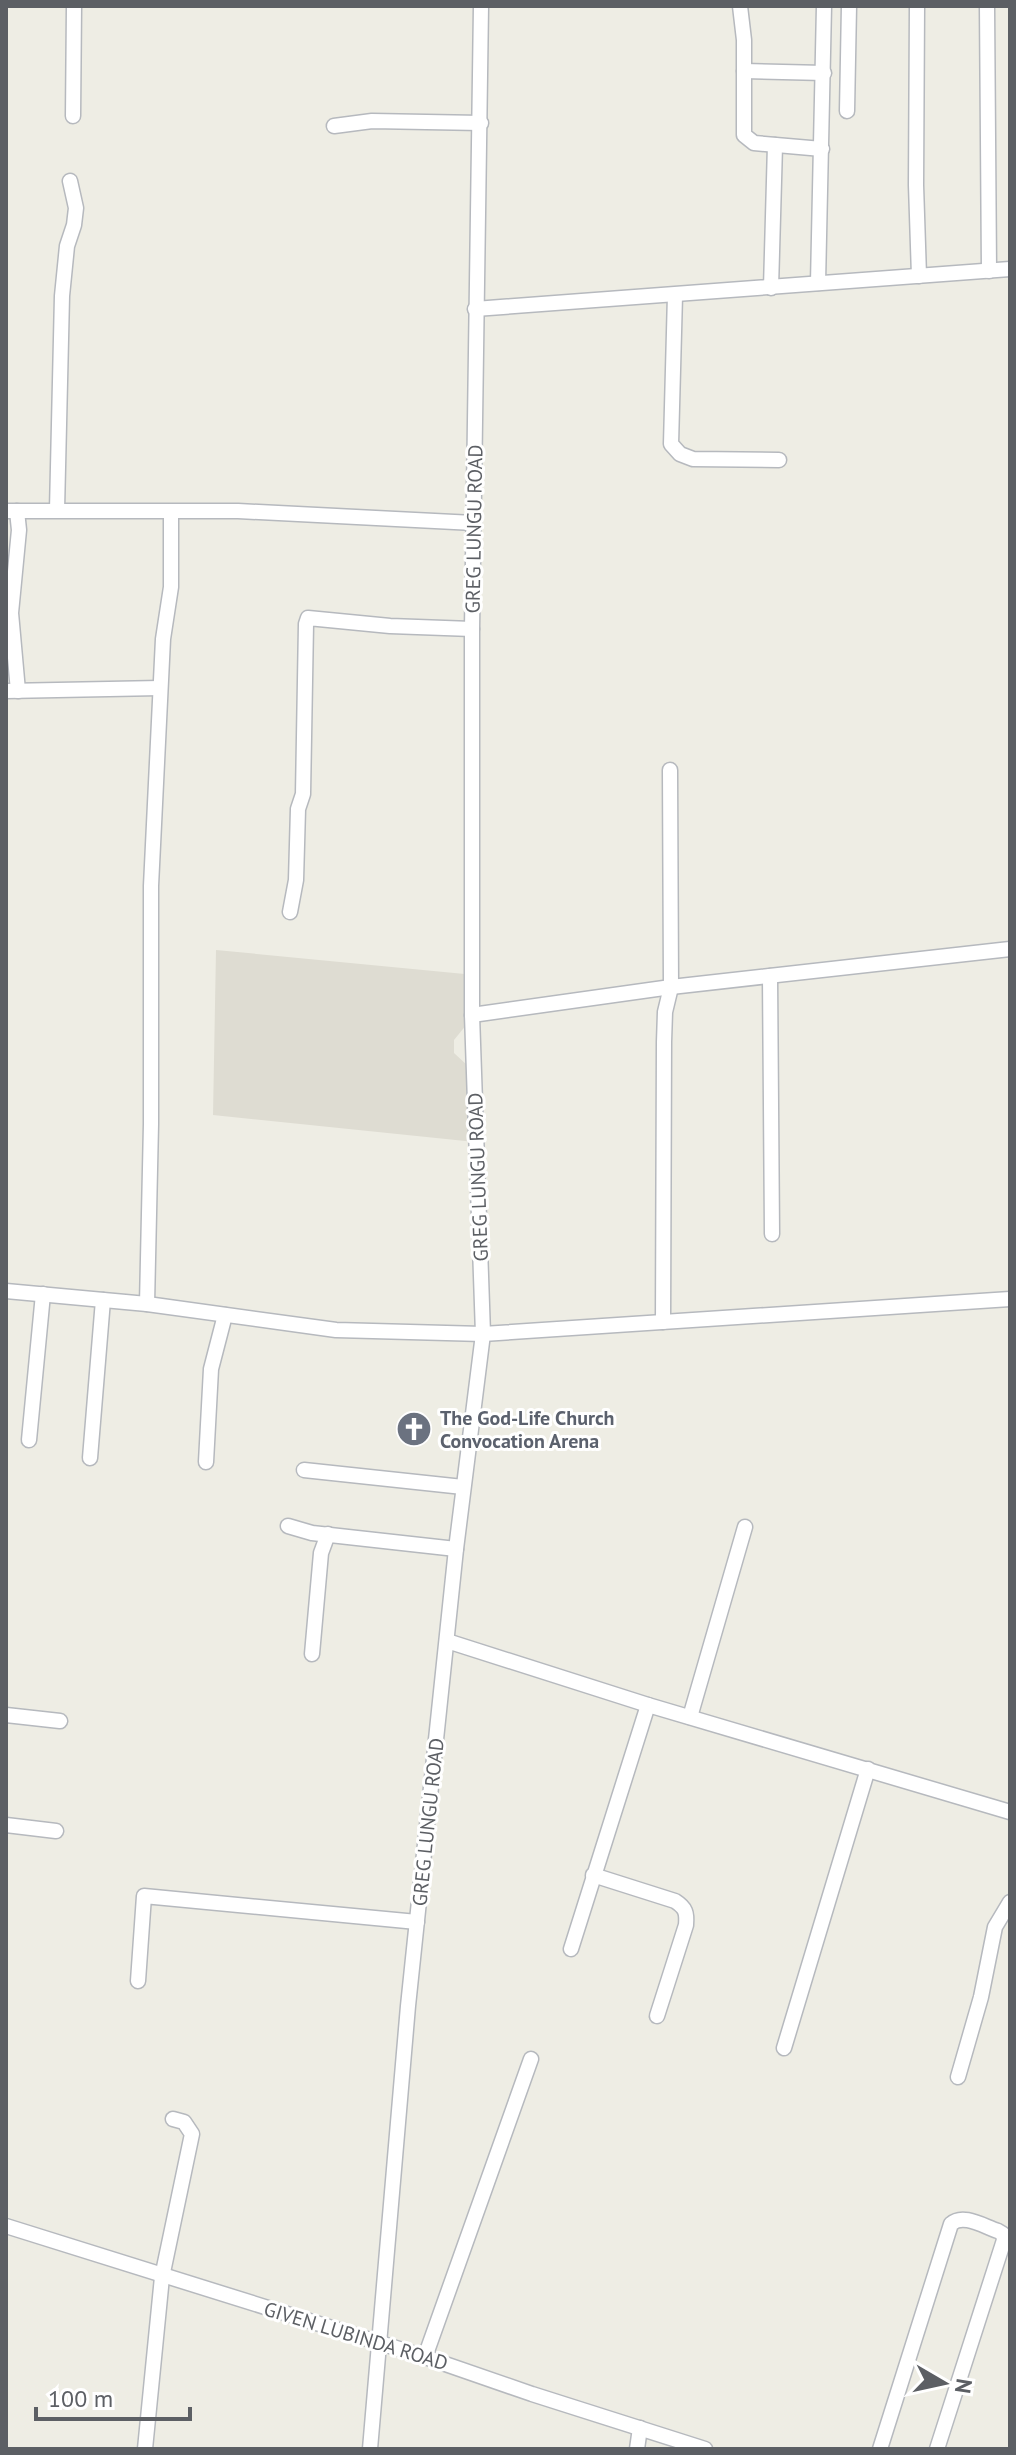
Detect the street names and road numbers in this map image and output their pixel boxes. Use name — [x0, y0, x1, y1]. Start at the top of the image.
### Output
street label: GREG LUNGU ROAD — [460, 444, 488, 614]
street label: GREG LUNGU ROAD — [462, 1092, 494, 1262]
street label: GREG LUNGU ROAD — [406, 1737, 450, 1907]
street label: GIVEN LUBINDA ROAD — [261, 2296, 451, 2376]

